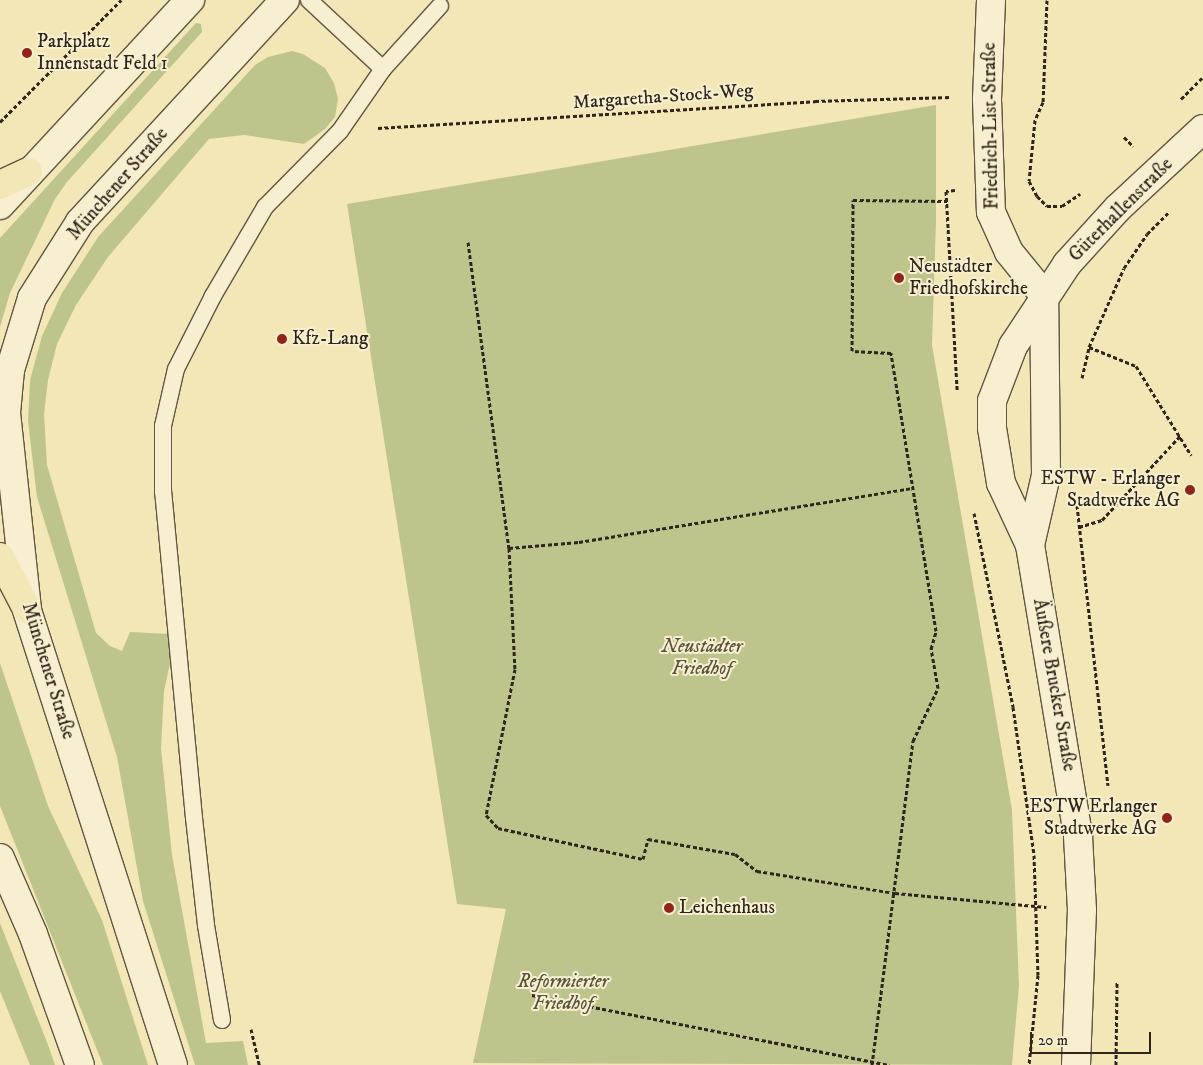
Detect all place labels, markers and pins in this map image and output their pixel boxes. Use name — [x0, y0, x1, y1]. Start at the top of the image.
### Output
place label: Parkplatz Innenstadt Feld 1 — [37, 31, 168, 75]
marker: Parkplatz Innenstadt Feld 1 — [21, 47, 33, 59]
place label: Neustädter Friedhofskirche — [909, 256, 1028, 300]
marker: Neustädter Friedhofskirche — [893, 272, 905, 284]
place label: Kfz-Lang — [292, 328, 368, 350]
marker: Kfz-Lang — [276, 333, 288, 345]
place label: ESTW - Erlanger Stadtwerke AG — [1040, 468, 1180, 512]
marker: ESTW - Erlanger Stadtwerke AG — [1184, 484, 1196, 496]
place label: ESTW Erlanger Stadtwerke AG — [1029, 796, 1157, 840]
marker: ESTW Erlanger Stadtwerke AG — [1161, 812, 1173, 824]
place label: Leichenhaus — [679, 897, 775, 919]
marker: Leichenhaus — [663, 902, 675, 914]

